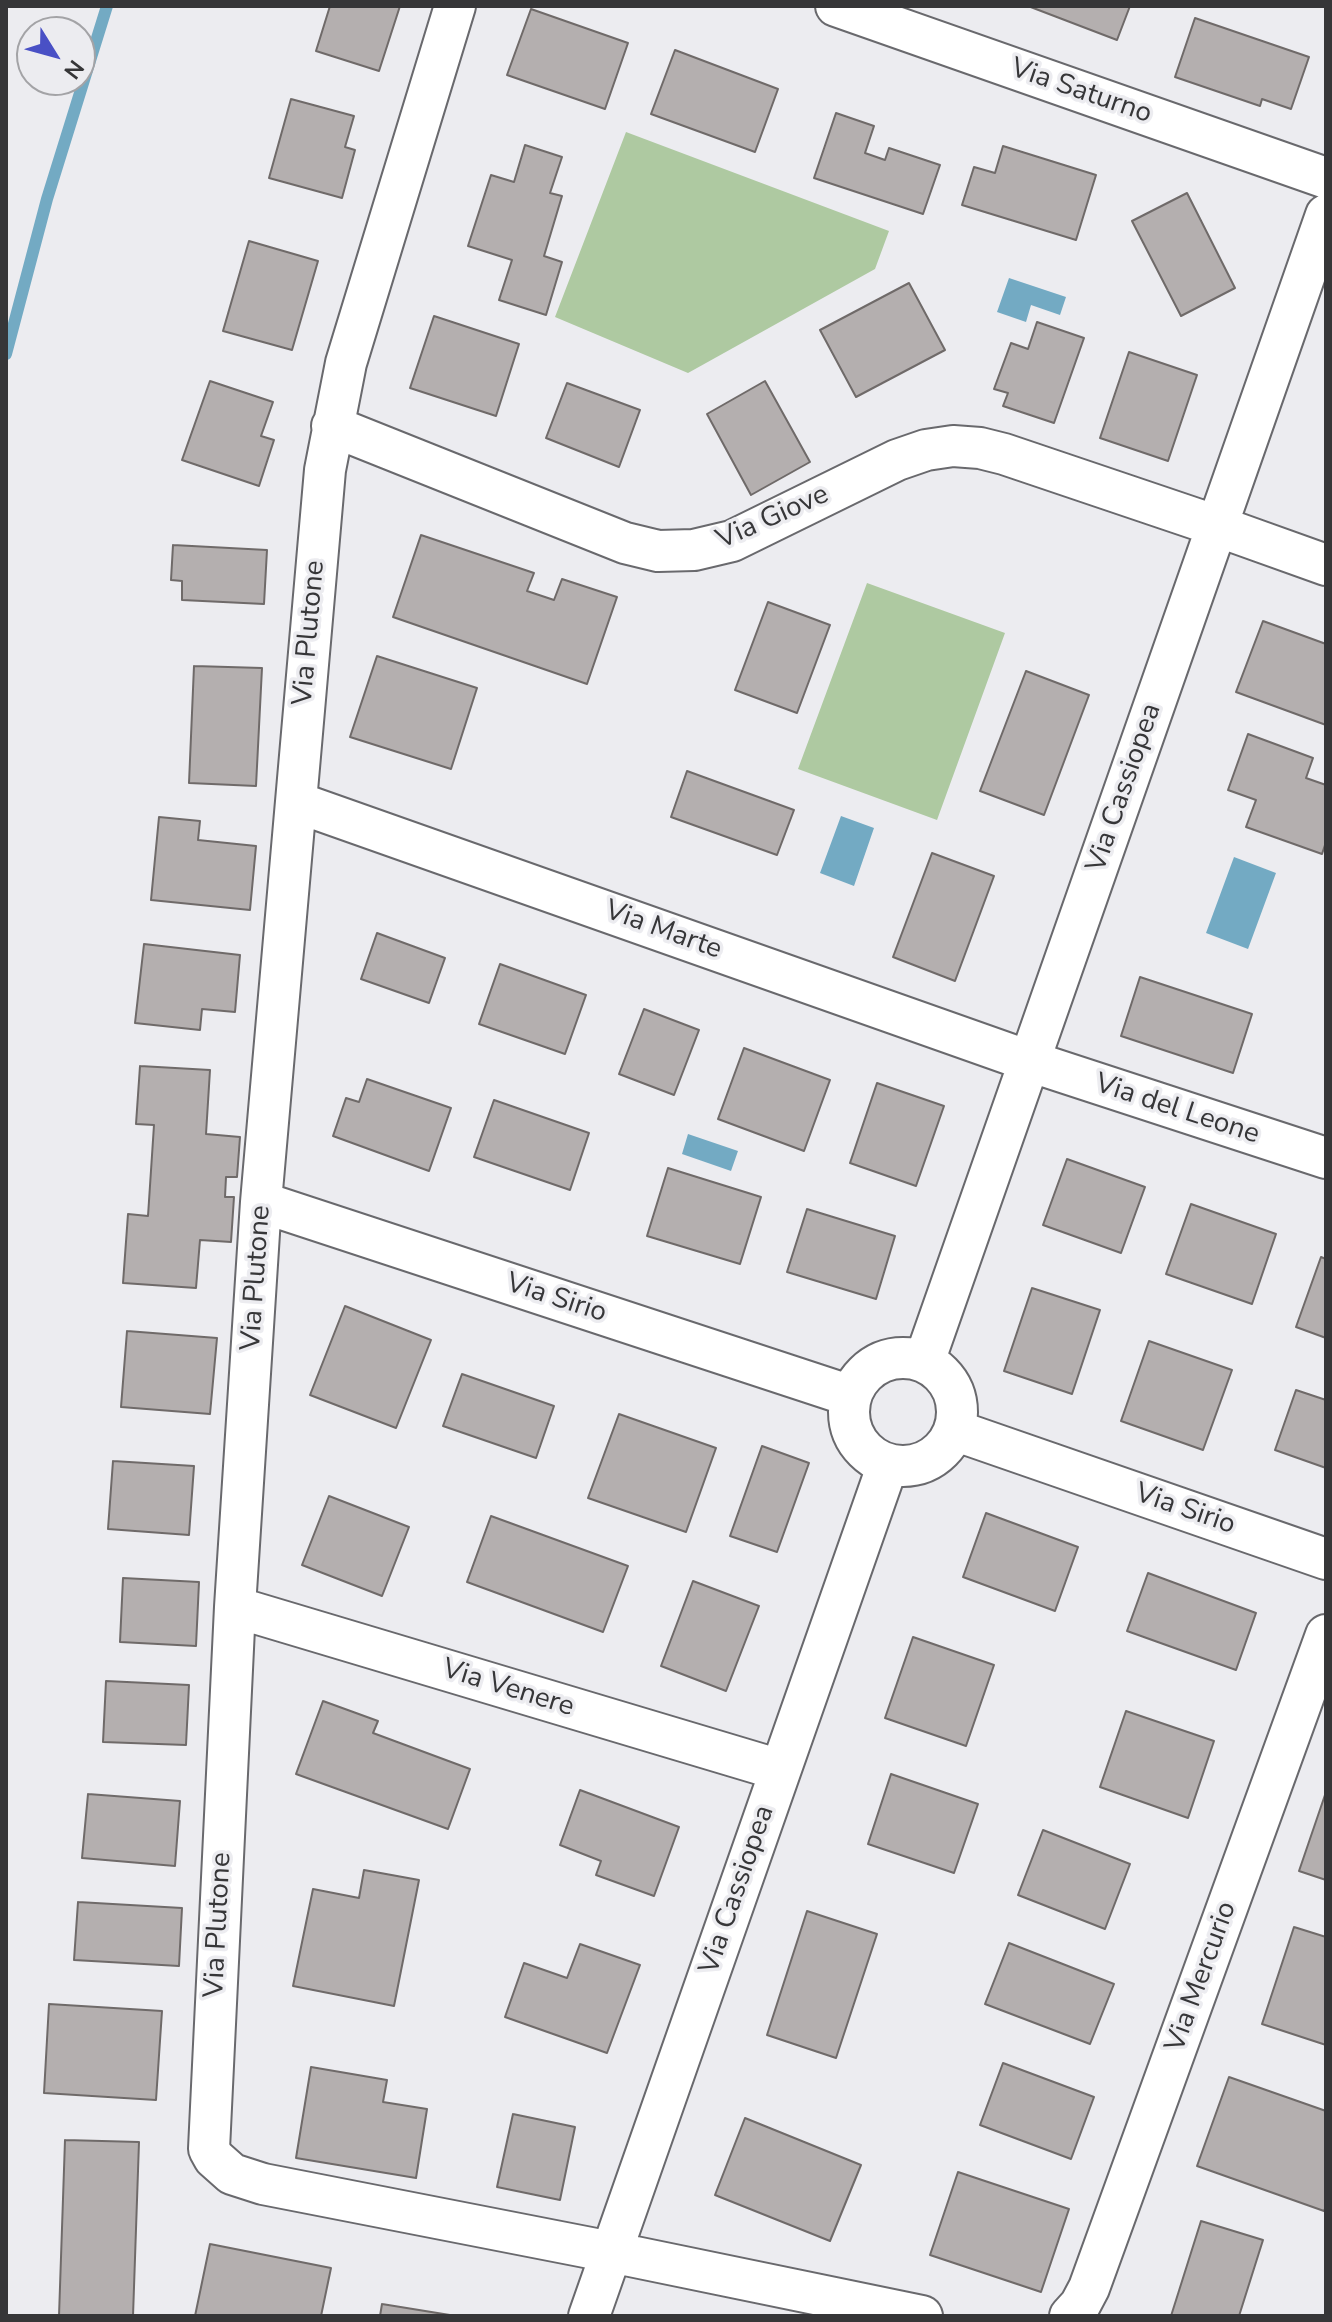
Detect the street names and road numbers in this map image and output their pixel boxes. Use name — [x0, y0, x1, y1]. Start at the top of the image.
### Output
street label: Via Saturno — [1006, 52, 1156, 132]
street label: Via Giove — [712, 478, 834, 558]
street label: Via Plutone — [287, 559, 333, 707]
street label: Via Cassiopea — [1080, 699, 1170, 877]
street label: Via Marte — [600, 894, 726, 968]
street label: Via del Leone — [1091, 1068, 1263, 1152]
street label: Via Plutone — [235, 1204, 279, 1352]
street label: Via Sirio — [502, 1267, 610, 1331]
street label: Via Sirio — [1131, 1477, 1239, 1543]
street label: Via Venere — [438, 1653, 578, 1725]
street label: Via Cassiopea — [693, 1801, 783, 1979]
street label: Via Plutone — [198, 1851, 240, 1999]
street label: Via Mercurio — [1159, 1897, 1245, 2057]

